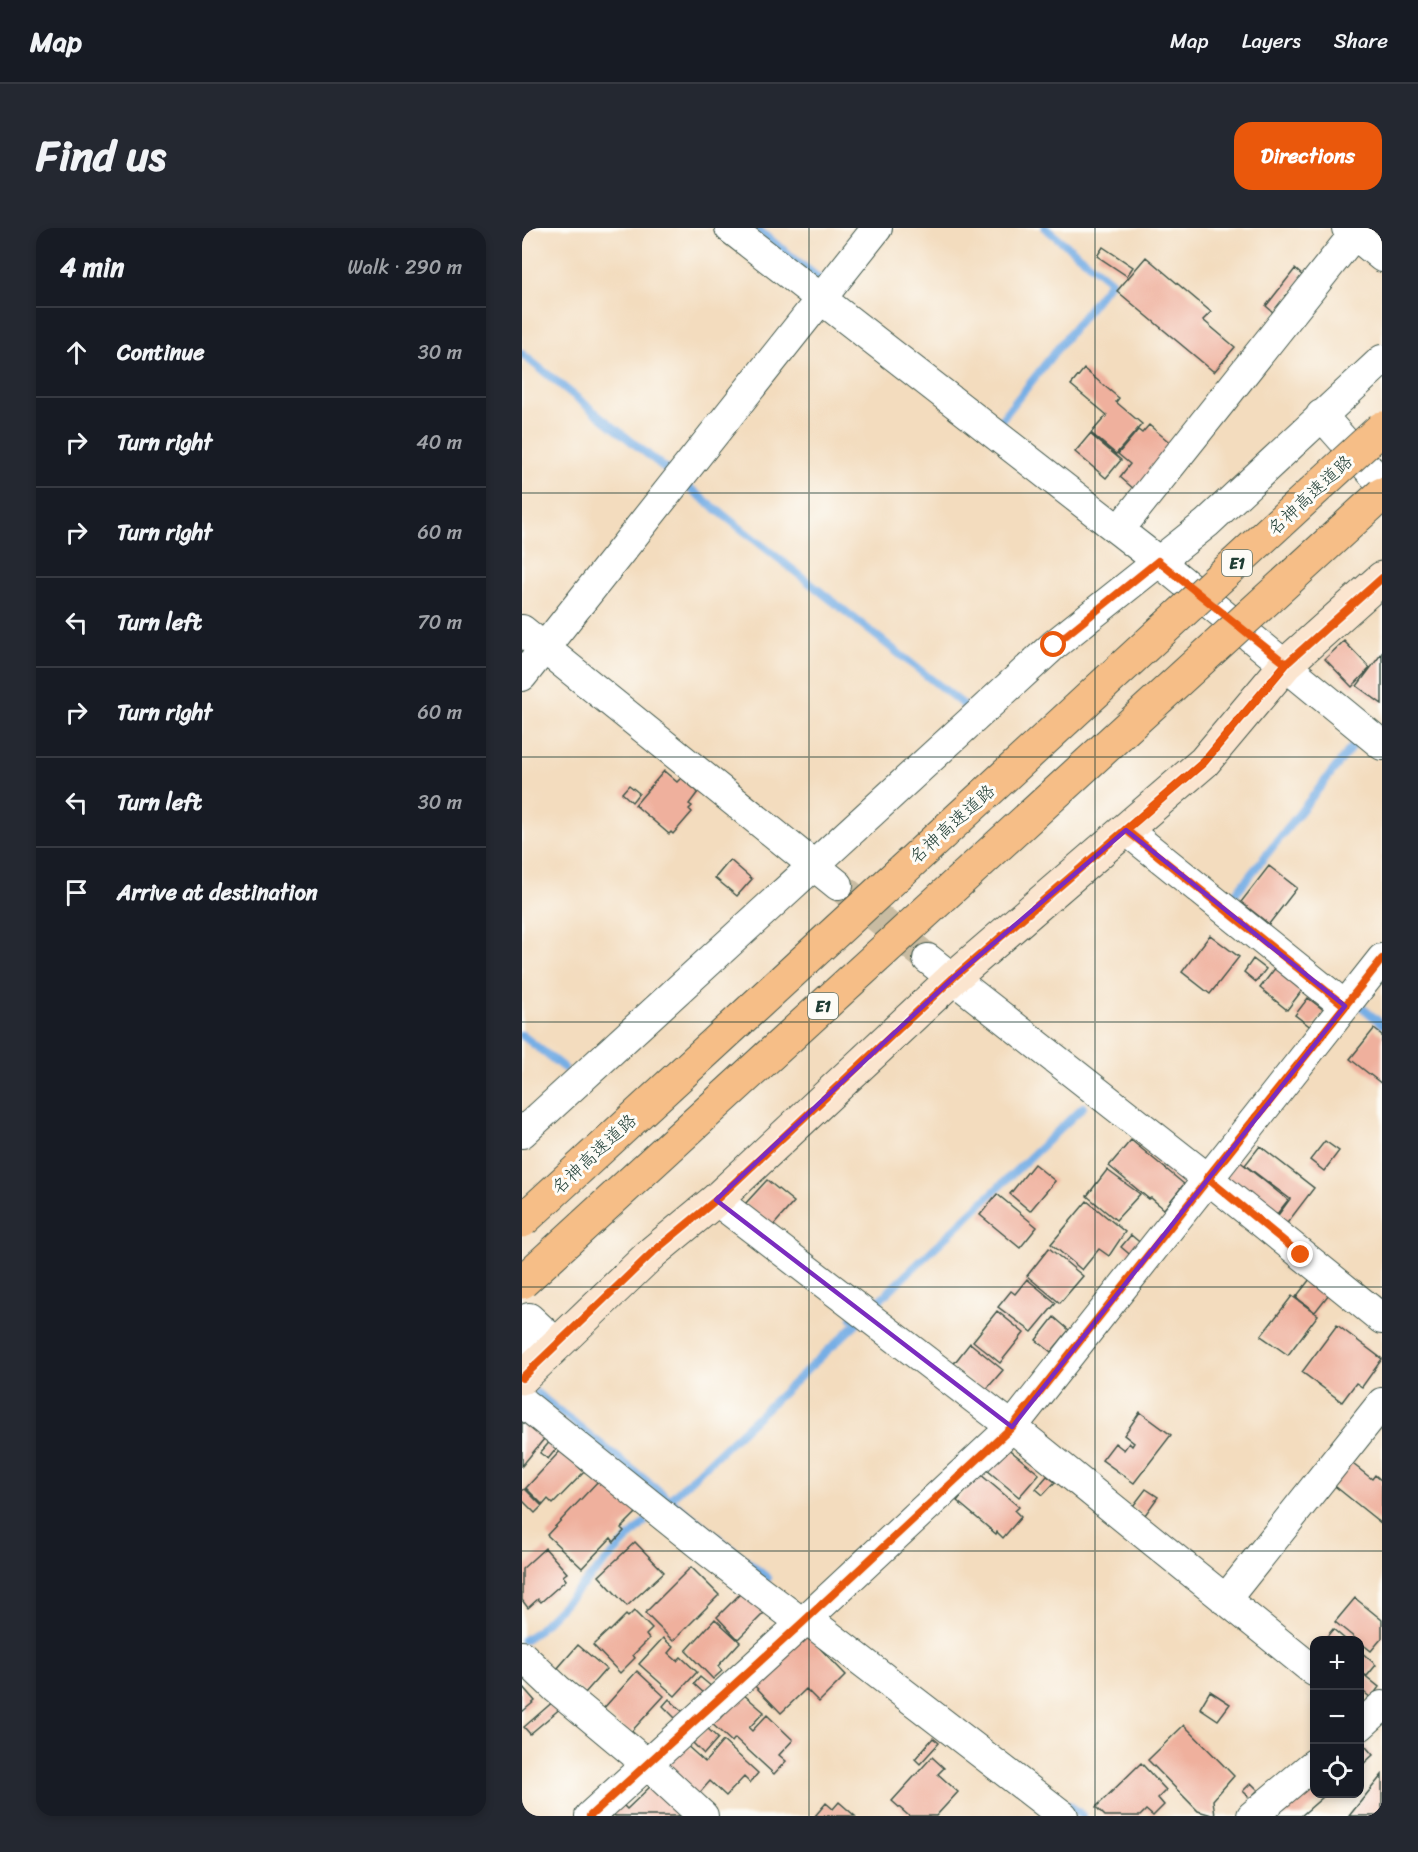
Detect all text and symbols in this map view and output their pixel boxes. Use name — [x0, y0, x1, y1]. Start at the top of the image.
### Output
text: Map — [30, 17, 82, 66]
text: Map — [1170, 22, 1209, 60]
text: Layers — [1242, 22, 1301, 60]
text: Share — [1334, 22, 1388, 60]
text: Find us — [36, 119, 166, 193]
button: Directions — [1234, 122, 1382, 190]
text: 4 min — [60, 244, 124, 290]
text: Walk · 290 m — [347, 250, 462, 285]
text: Continue — [117, 333, 205, 372]
text: 30 m — [418, 335, 462, 370]
icon: ahead — [60, 336, 93, 369]
text: Turn right — [117, 423, 212, 462]
text: 40 m — [416, 425, 462, 460]
icon: right — [60, 426, 93, 459]
street label: 名神高速道路 — [1260, 446, 1360, 544]
text: Turn right — [117, 513, 212, 552]
text: 60 m — [417, 515, 462, 550]
icon: right — [60, 516, 93, 549]
road number: E1 — [1222, 550, 1252, 576]
text: Turn left — [117, 603, 202, 642]
text: 70 m — [417, 605, 462, 640]
icon: left — [60, 606, 93, 639]
route start — [1040, 631, 1066, 657]
text: Turn right — [117, 693, 212, 732]
text: 60 m — [417, 695, 462, 730]
icon: right — [60, 696, 93, 729]
street label: 名神高速道路 — [901, 776, 1003, 872]
text: Turn left — [117, 783, 202, 822]
text: 30 m — [418, 785, 462, 820]
icon: left — [60, 786, 93, 819]
text: Arrive at destination — [117, 873, 318, 912]
icon: arrive — [60, 876, 93, 909]
road number: E1 — [808, 993, 838, 1019]
street label: 名神高速道路 — [544, 1105, 644, 1203]
route end — [1287, 1241, 1313, 1267]
map controls — [1310, 1636, 1364, 1798]
button: + — [1310, 1636, 1364, 1690]
button: − — [1310, 1690, 1364, 1744]
button: locate — [1310, 1744, 1364, 1798]

